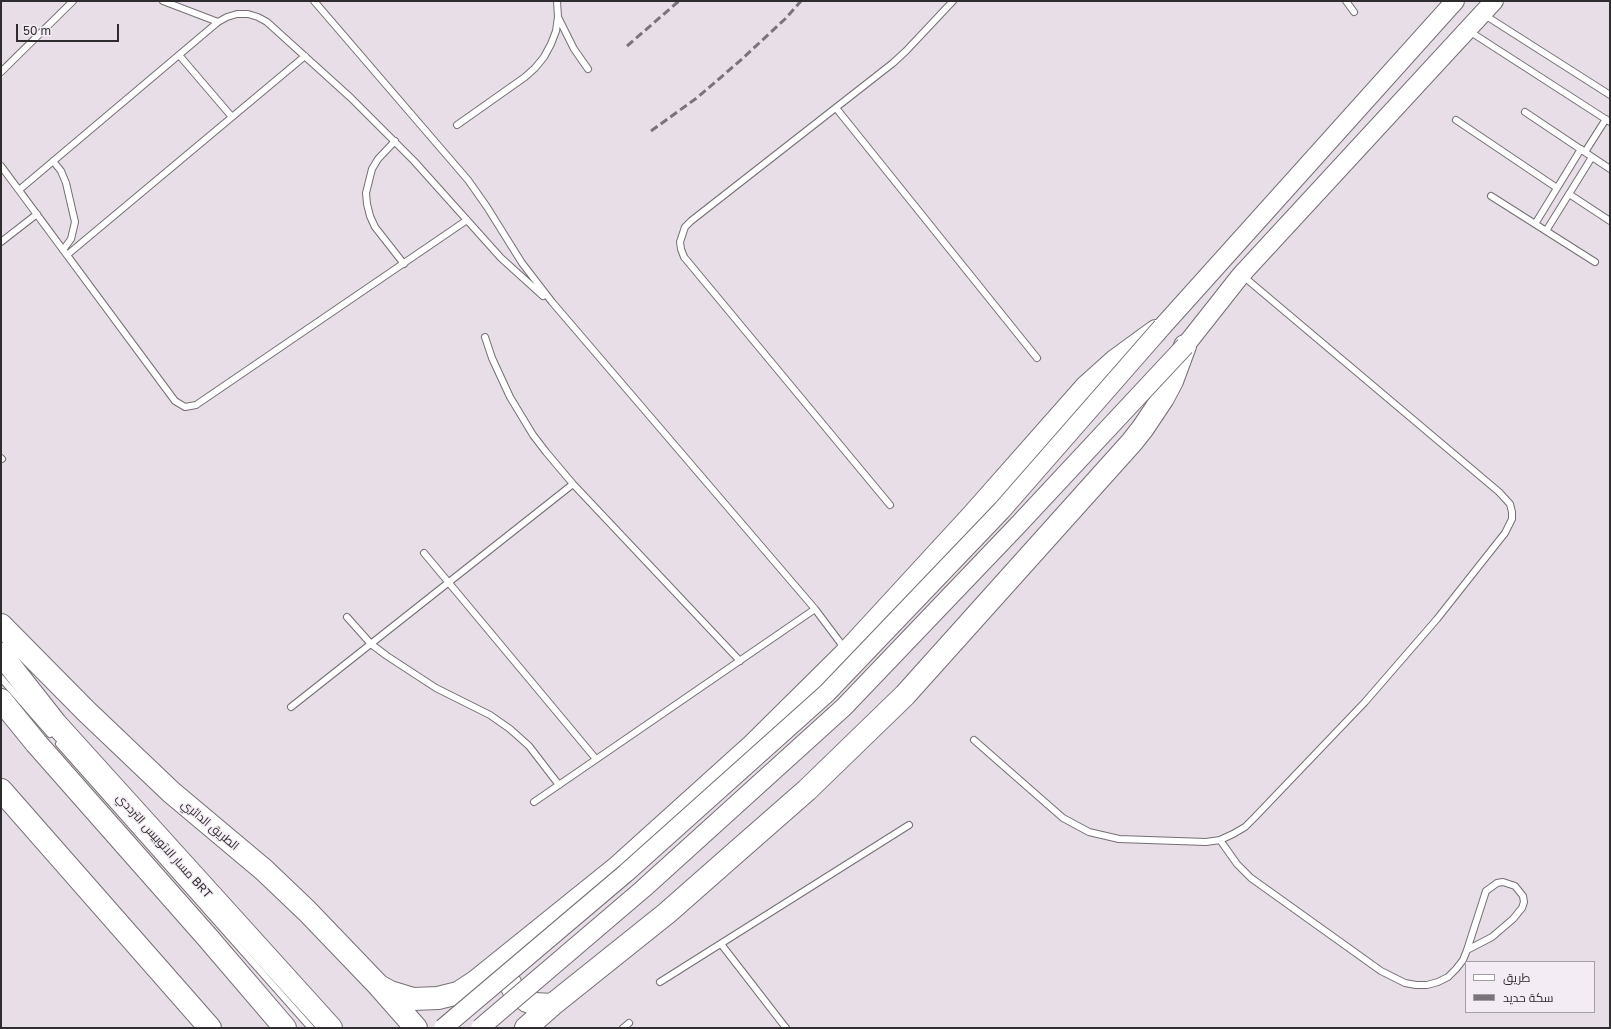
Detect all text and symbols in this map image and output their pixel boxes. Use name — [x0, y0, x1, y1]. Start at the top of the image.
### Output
scale bar — [18, 16, 121, 42]
text: 50 m — [23, 23, 51, 38]
street label: مسار الاتوبيس الترددي BRT — [113, 791, 215, 901]
street label: الطريق الدائري — [178, 797, 242, 853]
legend — [1465, 961, 1595, 1013]
text: طريق — [1503, 970, 1530, 985]
text: سكة حديد — [1503, 990, 1553, 1005]

